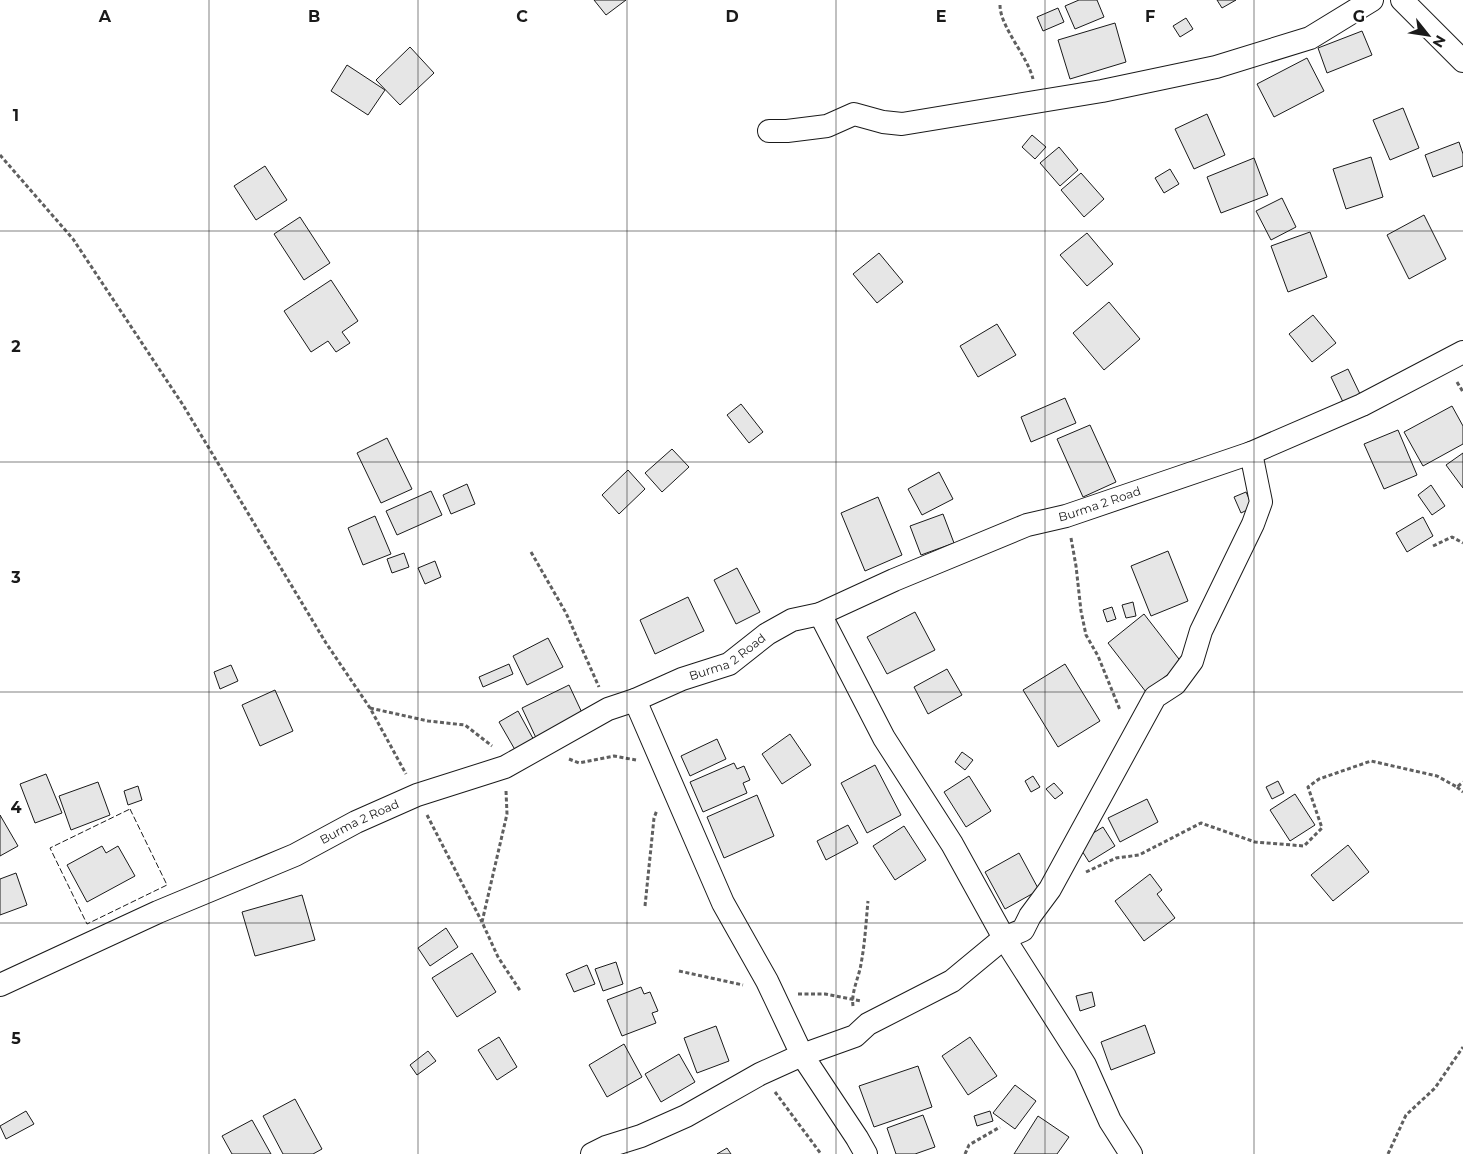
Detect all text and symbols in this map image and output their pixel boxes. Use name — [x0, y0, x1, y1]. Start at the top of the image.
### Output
text: A — [98, 7, 112, 26]
text: B — [308, 7, 320, 26]
text: C — [516, 7, 528, 26]
text: D — [725, 7, 739, 26]
text: E — [936, 7, 946, 26]
text: F — [1145, 7, 1155, 26]
text: G — [1353, 7, 1365, 26]
north arrow — [1403, 10, 1453, 60]
text: N — [1429, 32, 1450, 51]
text: 1 — [13, 106, 19, 125]
text: 2 — [11, 337, 21, 356]
street label: Burma 2 Road — [1057, 483, 1143, 525]
text: 3 — [10, 568, 21, 587]
street label: Burma 2 Road — [687, 630, 769, 683]
street label: Burma 2 Road — [317, 796, 401, 847]
text: 4 — [10, 798, 22, 817]
text: 5 — [11, 1029, 21, 1048]

